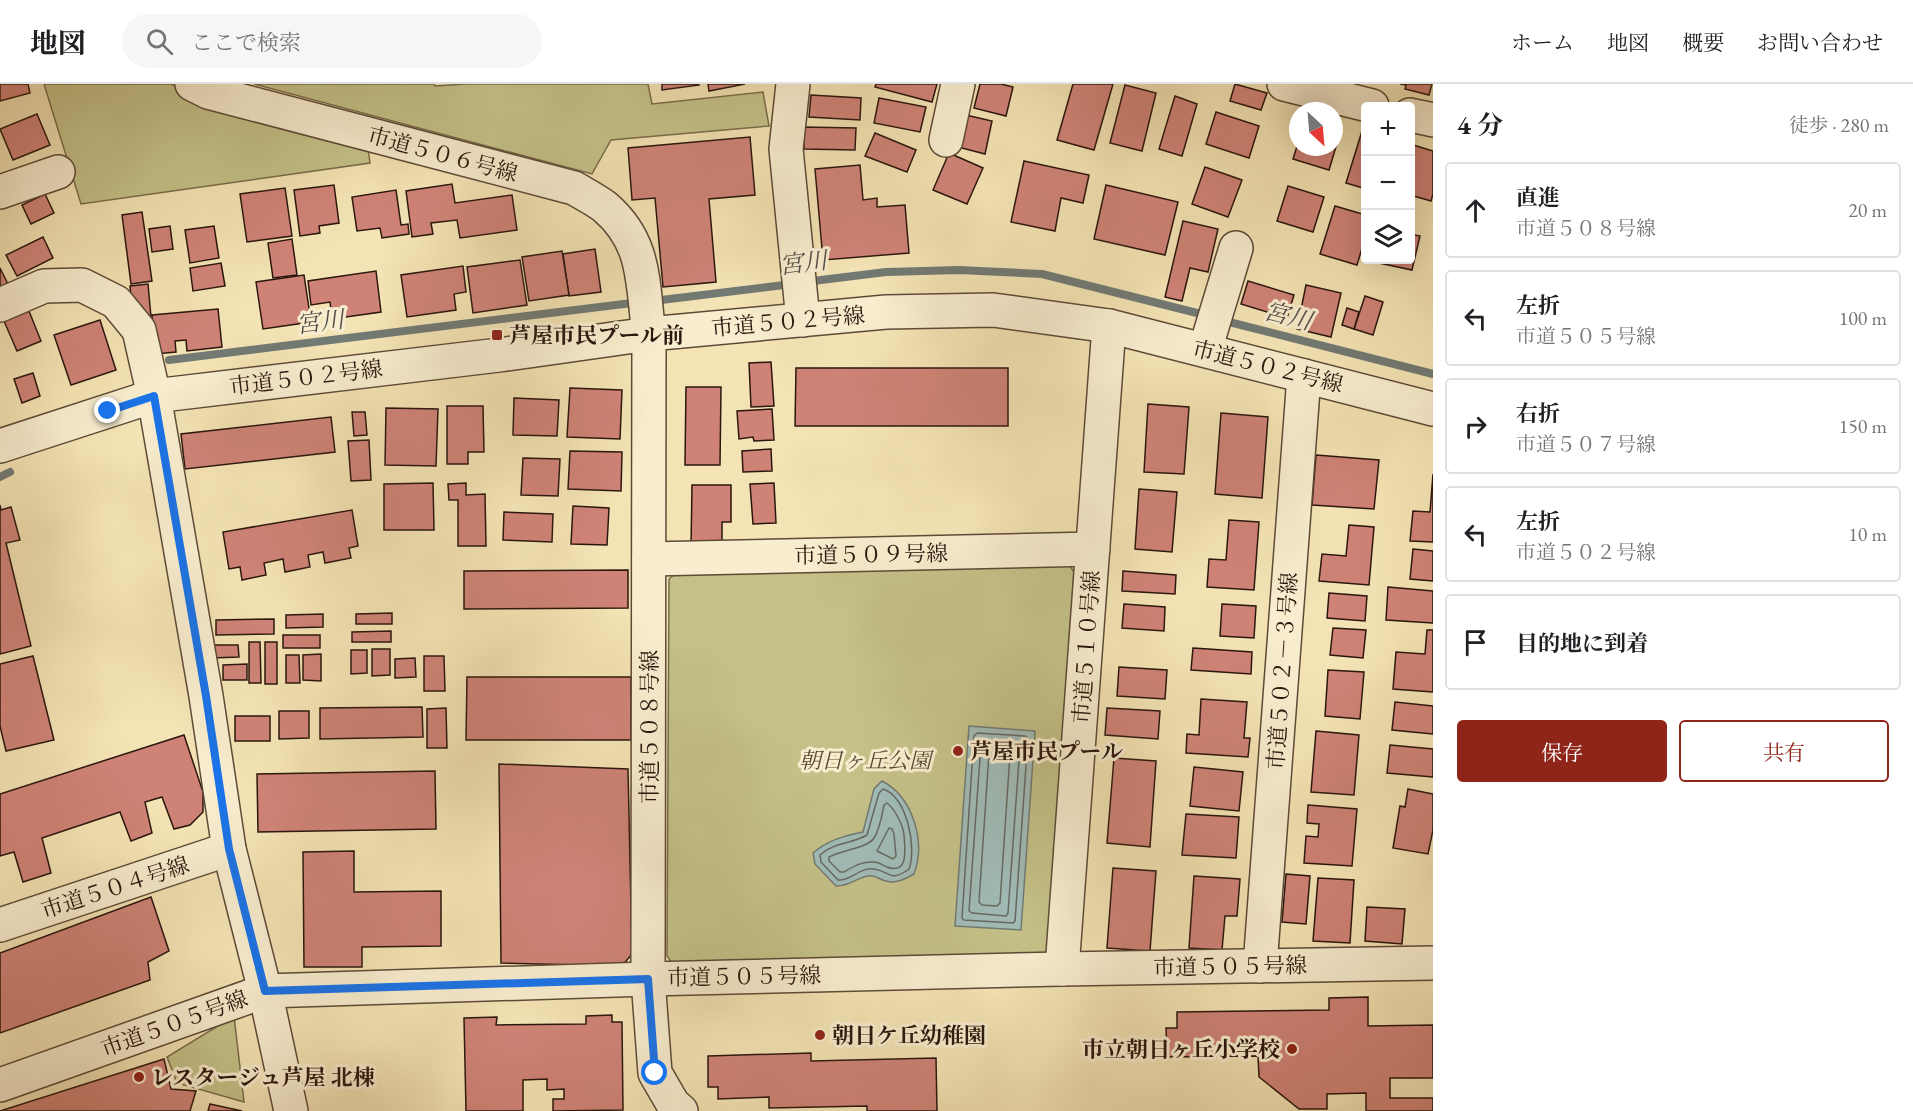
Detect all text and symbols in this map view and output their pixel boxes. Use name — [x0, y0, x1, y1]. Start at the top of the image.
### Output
search box — [122, 14, 542, 68]
text: 地図 — [30, 25, 86, 61]
icon: search — [143, 25, 176, 58]
text: ここで検索 — [191, 28, 301, 57]
text: ホーム — [1511, 29, 1574, 56]
text: 地図 — [1607, 29, 1649, 56]
text: 概要 — [1682, 29, 1724, 56]
text: お問い合わせ — [1757, 29, 1883, 56]
north arrow — [1289, 102, 1343, 156]
map controls — [1361, 102, 1415, 264]
button: + — [1361, 102, 1415, 156]
text: 4 分 — [1457, 108, 1503, 142]
text: 徒歩 · 280 m — [1789, 112, 1889, 138]
street label: 市道５０６号線 — [365, 121, 521, 188]
button: − — [1361, 156, 1415, 210]
text: 直進 — [1516, 183, 1560, 212]
icon: ahead — [1459, 194, 1492, 227]
text: 20 m — [1848, 197, 1887, 223]
button: layers — [1361, 210, 1415, 264]
text: 市道５０８号線 — [1516, 215, 1656, 241]
water label: 宮川 — [777, 244, 832, 281]
text: 左折 — [1516, 291, 1560, 320]
water label: 宮川 — [1261, 295, 1318, 337]
street label: 市道５０２号線 — [710, 300, 866, 343]
icon: left — [1459, 302, 1492, 335]
water label: 宮川 — [294, 303, 349, 340]
text: 100 m — [1839, 305, 1887, 331]
place label: 芦屋市民プール前 — [509, 321, 684, 350]
text: 市道５０５号線 — [1516, 323, 1656, 349]
marker: 芦屋市民プール前 — [490, 328, 504, 342]
street label: 市道５０２号線 — [1190, 334, 1346, 399]
street label: 市道５０２号線 — [228, 354, 384, 401]
route end — [94, 397, 120, 423]
text: 右折 — [1516, 399, 1560, 428]
icon: right — [1459, 410, 1492, 443]
text: 150 m — [1839, 413, 1887, 439]
text: 市道５０７号線 — [1516, 431, 1656, 457]
text: 左折 — [1516, 507, 1560, 536]
icon: left — [1459, 518, 1492, 551]
text: 10 m — [1848, 521, 1887, 547]
street label: 市道５０９号線 — [794, 539, 948, 570]
text: 市道５０２号線 — [1516, 539, 1656, 565]
street label: 市道５１０号線 — [1067, 569, 1106, 725]
street label: 市道５０２－３号線 — [1261, 571, 1304, 771]
icon: arrive — [1459, 626, 1492, 659]
text: 目的地に到着 — [1516, 629, 1648, 658]
street label: 市道５０８号線 — [635, 650, 664, 804]
button: 保存 — [1457, 720, 1667, 782]
button: 共有 — [1679, 720, 1889, 782]
place label: 芦屋市民プール — [970, 737, 1123, 766]
marker: 芦屋市民プール — [951, 744, 965, 758]
park label: 朝日ヶ丘公園 — [799, 746, 934, 775]
street label: 市道５０４号線 — [37, 850, 193, 925]
street label: 市道５０５号線 — [1153, 951, 1307, 982]
street label: 市道５０５号線 — [667, 961, 821, 992]
street label: 市道５０５号線 — [97, 984, 251, 1063]
place label: 朝日ケ丘幼稚園 — [832, 1021, 986, 1050]
marker: 朝日ケ丘幼稚園 — [813, 1028, 827, 1042]
place label: 市立朝日ヶ丘小学校 — [1082, 1035, 1280, 1064]
marker: 市立朝日ヶ丘小学校 — [1285, 1042, 1299, 1056]
route start — [641, 1059, 667, 1085]
place label: レスタージュ芦屋 北棟 — [151, 1063, 375, 1092]
marker: レスタージュ芦屋 北棟 — [132, 1070, 146, 1084]

